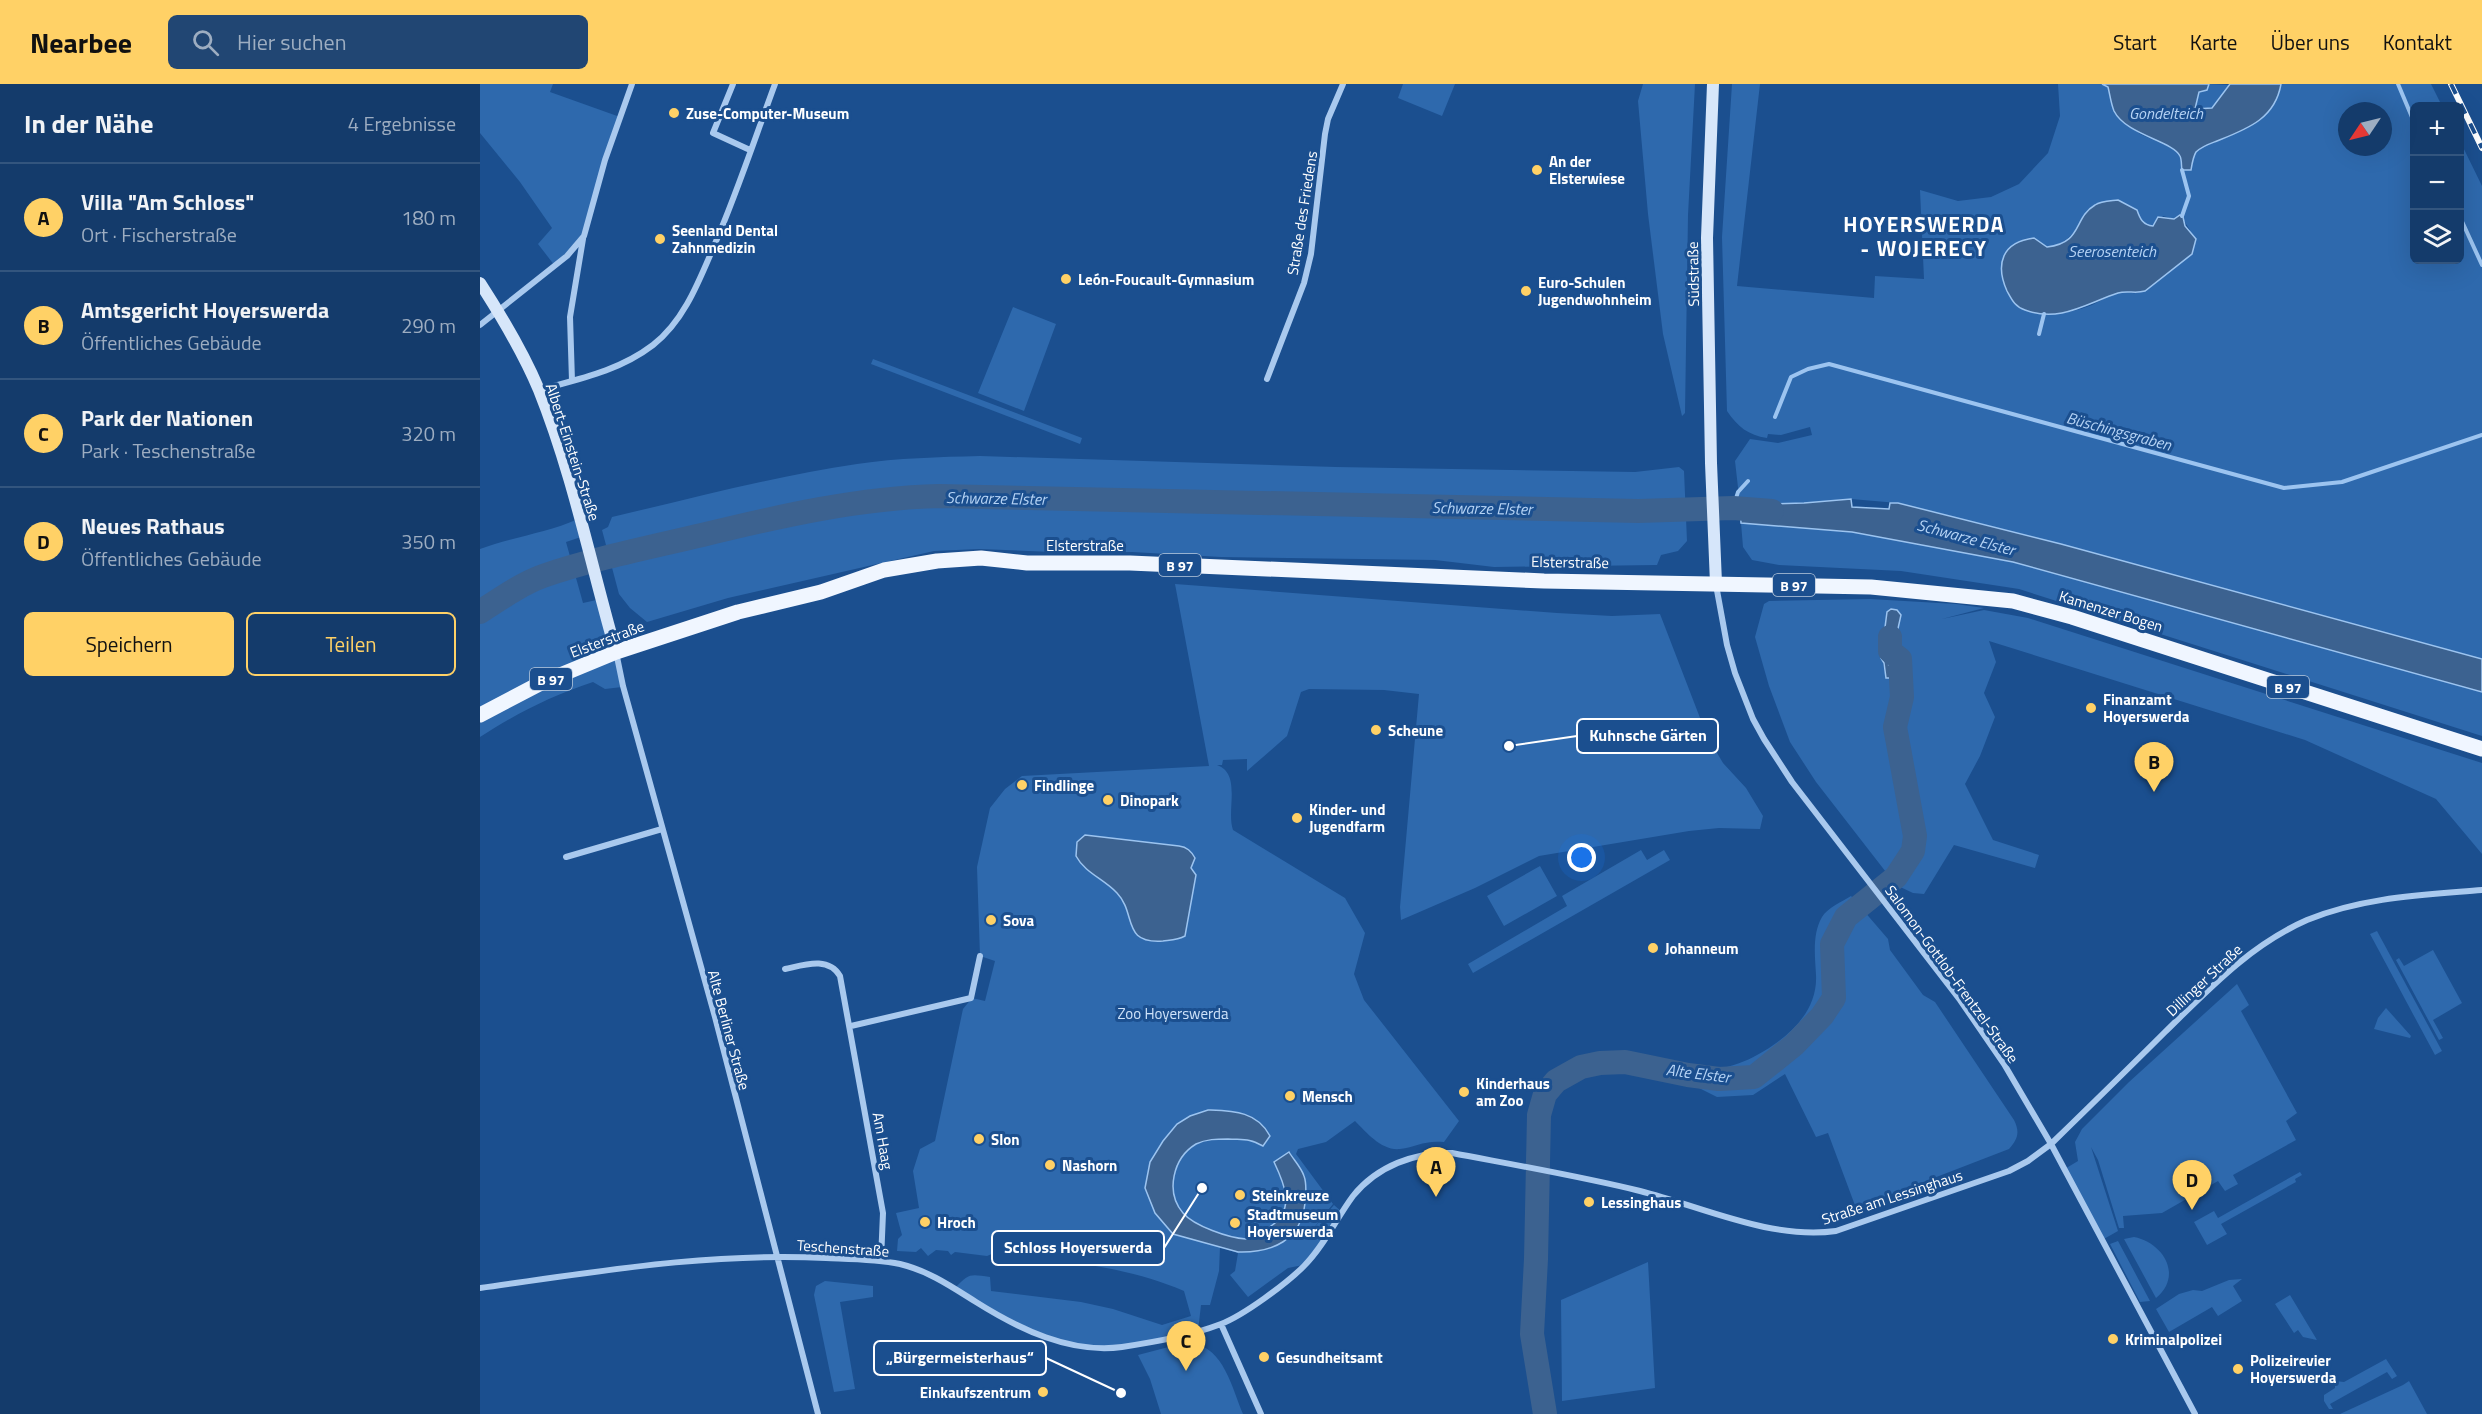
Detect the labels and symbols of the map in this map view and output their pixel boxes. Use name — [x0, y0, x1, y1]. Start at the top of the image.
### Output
water label: Gondelteich — [2129, 101, 2204, 125]
place label: Zuse-Computer-Museum — [686, 102, 849, 125]
north arrow — [2338, 102, 2392, 156]
marker: Zuse-Computer-Museum — [667, 106, 681, 120]
street label: Straße des Friedens — [1281, 149, 1323, 277]
place label: An der Elsterwiese — [1549, 150, 1625, 190]
marker: An der Elsterwiese — [1530, 163, 1544, 177]
district label: HOYERSWERDA - WOJERECY — [1843, 208, 2005, 264]
place label: Seenland Dental Zahnmedizin — [672, 219, 778, 259]
marker: Seenland Dental Zahnmedizin — [653, 232, 667, 246]
water label: Seerosenteich — [2068, 239, 2157, 263]
street label: Südstraße — [1681, 241, 1705, 307]
place label: León-Foucault-Gymnasium — [1078, 268, 1254, 291]
place label: Euro-Schulen Jugendwohnheim — [1538, 271, 1652, 311]
marker: León-Foucault-Gymnasium — [1059, 272, 1073, 286]
marker: Euro-Schulen Jugendwohnheim — [1519, 284, 1533, 298]
street label: Albert-Einstein-Straße — [540, 380, 606, 524]
water label: Büschingsgraben — [2064, 405, 2175, 457]
water label: Schwarze Elster — [946, 485, 1048, 511]
water label: Schwarze Elster — [1432, 495, 1534, 521]
water label: Schwarze Elster — [1914, 512, 2019, 562]
street label: Elsterstraße — [1046, 534, 1124, 557]
street label: Elsterstraße — [1531, 550, 1609, 574]
road number: B 97 — [1159, 554, 1201, 576]
road number: B 97 — [1773, 574, 1815, 596]
street label: Kamenzer Bogen — [2056, 584, 2166, 638]
street label: Elsterstraße — [567, 614, 647, 664]
road number: B 97 — [530, 668, 572, 690]
road number: B 97 — [2267, 676, 2309, 698]
place label: Finanzamt Hoyerswerda — [2103, 688, 2190, 728]
marker: Finanzamt Hoyerswerda — [2084, 701, 2098, 715]
place label: Scheune — [1388, 719, 1443, 742]
callout: Kuhnsche Gärten — [1577, 719, 1718, 753]
marker: Scheune — [1369, 723, 1383, 737]
text: Kuhnsche Gärten — [1589, 723, 1707, 747]
pin: B — [2134, 742, 2174, 792]
place label: Findlinge — [1034, 774, 1095, 797]
marker: Findlinge — [1015, 778, 1029, 792]
place label: Dinopark — [1120, 789, 1179, 812]
marker: Dinopark — [1101, 793, 1115, 807]
place label: Kinder- und Jugendfarm — [1309, 798, 1385, 838]
marker: Kinder- und Jugendfarm — [1290, 811, 1304, 825]
your location — [1567, 843, 1596, 872]
street label: Salomon-Gottlob-Frentzel-Straße — [1879, 880, 2025, 1068]
place label: Sova — [1003, 909, 1034, 932]
marker: Sova — [984, 913, 998, 927]
place label: Johanneum — [1665, 937, 1739, 960]
street label: Dillinger Straße — [2161, 938, 2247, 1022]
marker: Johanneum — [1646, 941, 1660, 955]
street label: Alte Berliner Straße — [702, 967, 756, 1093]
park label: Zoo Hoyerswerda — [1117, 1002, 1229, 1025]
water label: Alte Elster — [1665, 1057, 1733, 1089]
place label: Kinderhaus am Zoo — [1476, 1072, 1550, 1112]
place label: Mensch — [1302, 1085, 1353, 1108]
marker: Kinderhaus am Zoo — [1457, 1085, 1471, 1099]
marker: Mensch — [1283, 1089, 1297, 1103]
street label: Am Haag — [867, 1111, 899, 1172]
place label: Slon — [991, 1128, 1020, 1151]
marker: Slon — [972, 1132, 986, 1146]
pin: A — [1416, 1148, 1456, 1197]
place label: Nashorn — [1062, 1154, 1117, 1177]
marker: Nashorn — [1043, 1158, 1057, 1172]
pin: D — [2172, 1160, 2212, 1210]
street label: Straße am Lessinghaus — [1819, 1163, 1965, 1231]
place label: Steinkreuze — [1252, 1184, 1329, 1207]
marker: Steinkreuze — [1233, 1188, 1247, 1202]
place label: Lessinghaus — [1601, 1191, 1681, 1214]
marker: Lessinghaus — [1582, 1195, 1596, 1209]
place label: Stadtmuseum Hoyerswerda — [1247, 1203, 1338, 1243]
place label: Hroch — [937, 1211, 976, 1234]
marker: Hroch — [918, 1215, 932, 1229]
marker: Stadtmuseum Hoyerswerda — [1228, 1216, 1242, 1230]
callout: Schloss Hoyerswerda — [992, 1231, 1164, 1265]
street label: Teschenstraße — [796, 1233, 890, 1263]
text: Schloss Hoyerswerda — [1004, 1235, 1152, 1259]
pin: C — [1166, 1322, 1206, 1371]
place label: Kriminalpolizei — [2125, 1328, 2222, 1351]
marker: Kriminalpolizei — [2106, 1332, 2120, 1346]
callout: „Bürgermeisterhaus“ — [874, 1341, 1046, 1375]
text: „Bürgermeisterhaus“ — [885, 1345, 1034, 1369]
place label: Gesundheitsamt — [1276, 1346, 1383, 1369]
place label: Polizeirevier Hoyerswerda — [2250, 1349, 2337, 1389]
marker: Gesundheitsamt — [1257, 1350, 1271, 1364]
marker: Polizeirevier Hoyerswerda — [2231, 1362, 2245, 1376]
place label: Einkaufszentrum — [920, 1381, 1031, 1404]
marker: Einkaufszentrum — [1036, 1385, 1050, 1399]

